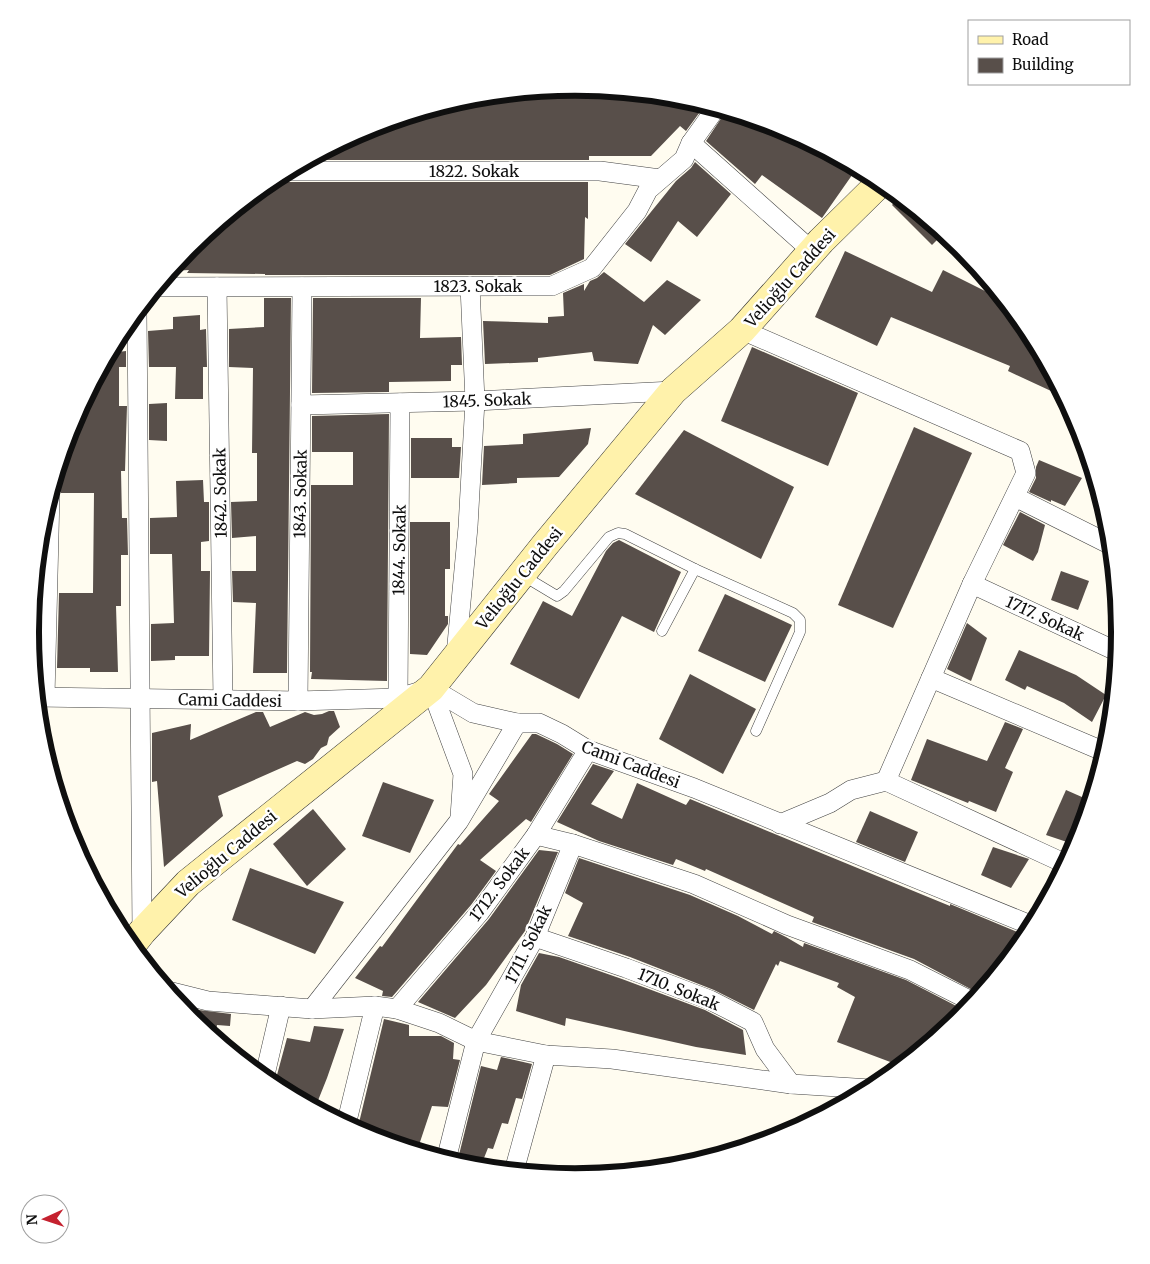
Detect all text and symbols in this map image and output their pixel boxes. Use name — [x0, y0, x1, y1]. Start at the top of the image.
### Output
legend — [968, 20, 1130, 85]
text: Road — [1012, 30, 1048, 49]
text: Building — [1012, 55, 1074, 74]
street label: 1822. Sokak — [429, 161, 520, 181]
street label: Velioğlu Caddesi — [740, 225, 840, 332]
street label: 1823. Sokak — [433, 276, 523, 296]
street label: 1845. Sokak — [442, 388, 533, 412]
street label: 1842. Sokak — [209, 447, 231, 538]
street label: 1843. Sokak — [289, 449, 311, 539]
street label: 1844. Sokak — [388, 503, 410, 596]
street label: Velioğlu Caddesi — [471, 523, 566, 634]
street label: 1717. Sokak — [1003, 591, 1088, 645]
street label: Cami Caddesi — [178, 689, 282, 711]
street label: Cami Caddesi — [579, 736, 683, 792]
street label: Velioğlu Caddesi — [171, 806, 281, 903]
street label: 1712. Sokak — [465, 842, 534, 925]
street label: 1711. Sokak — [500, 901, 556, 986]
street label: 1710. Sokak — [635, 963, 724, 1015]
north arrow — [20, 1194, 70, 1244]
text: N — [23, 1214, 41, 1226]

